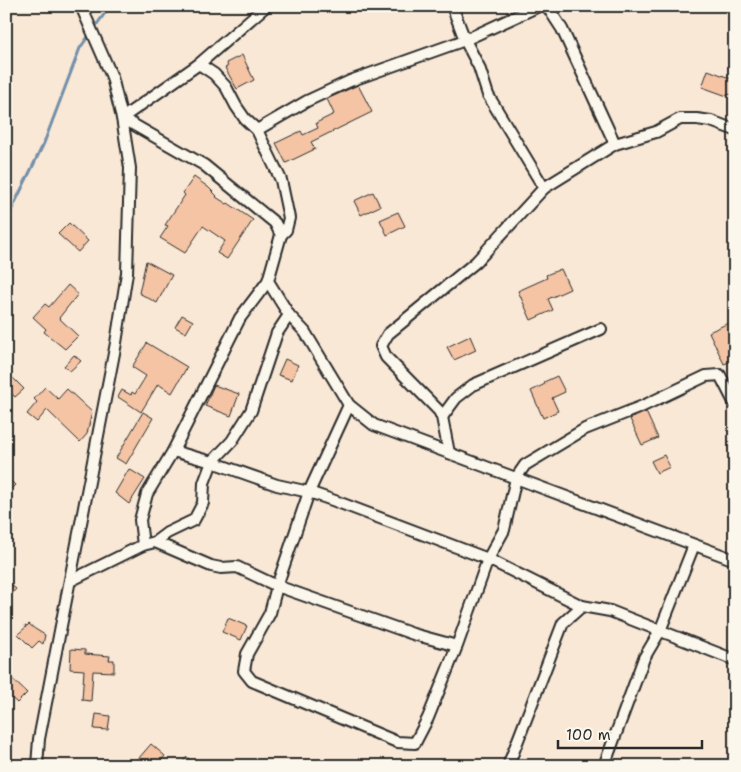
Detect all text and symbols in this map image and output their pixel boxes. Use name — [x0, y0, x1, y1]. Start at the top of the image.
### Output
scale bar — [558, 717, 702, 749]
text: 100 m — [566, 725, 611, 745]

